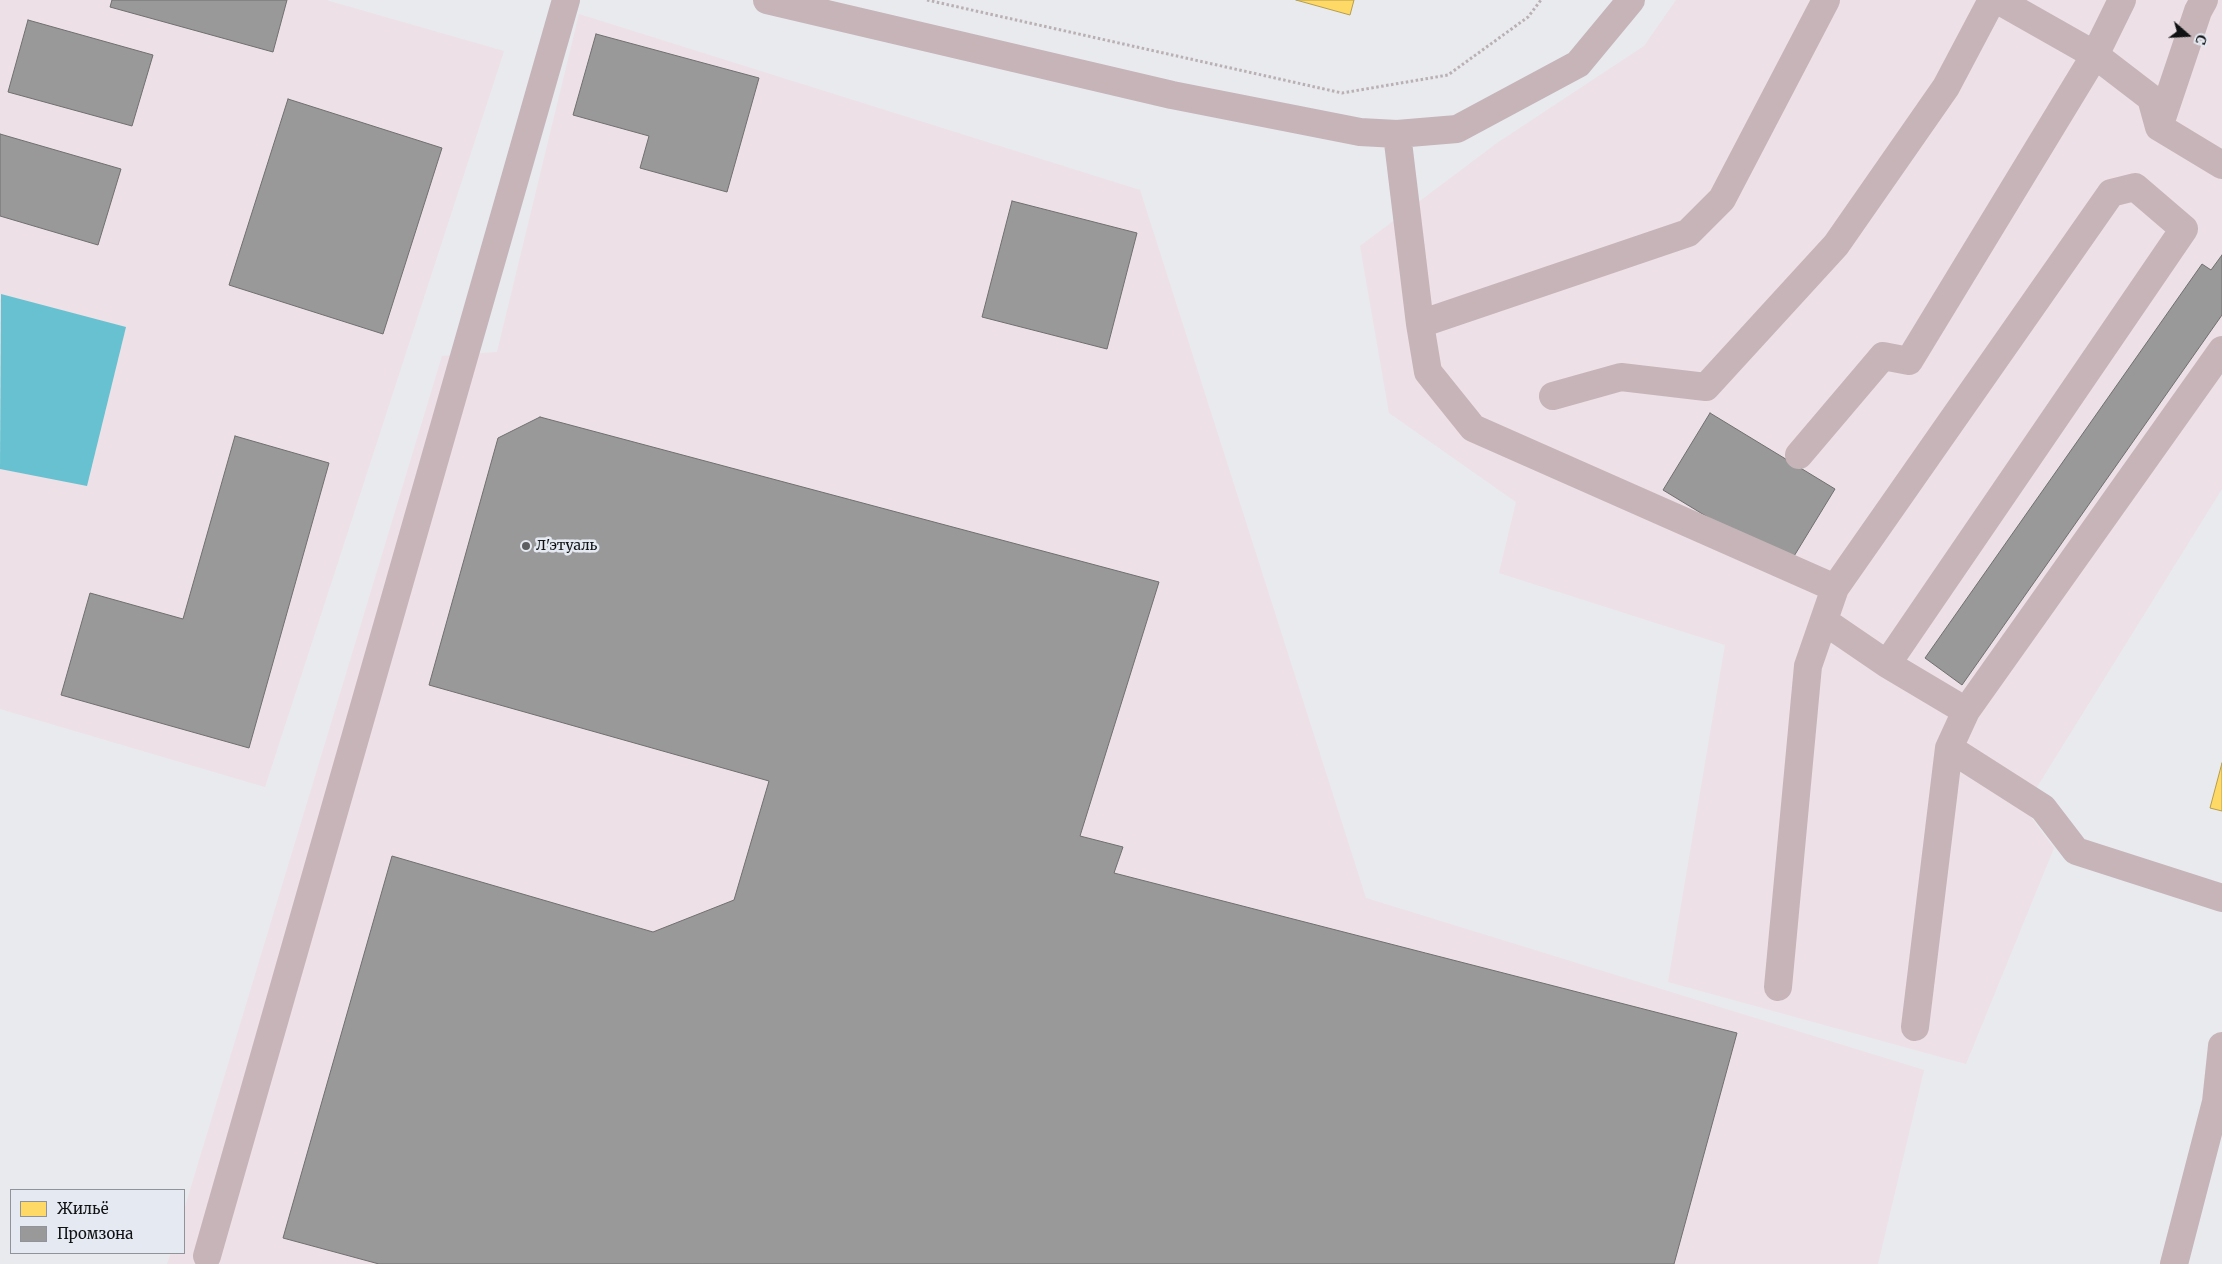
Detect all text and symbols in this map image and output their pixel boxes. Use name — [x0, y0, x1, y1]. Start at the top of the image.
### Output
north arrow — [2162, 10, 2212, 60]
text: С — [2191, 33, 2211, 47]
place label: Л'этуаль — [536, 538, 597, 554]
marker: Л'этуаль — [520, 540, 532, 552]
legend — [10, 1189, 185, 1254]
text: Жильё — [57, 1199, 109, 1218]
text: Промзона — [57, 1224, 133, 1243]

